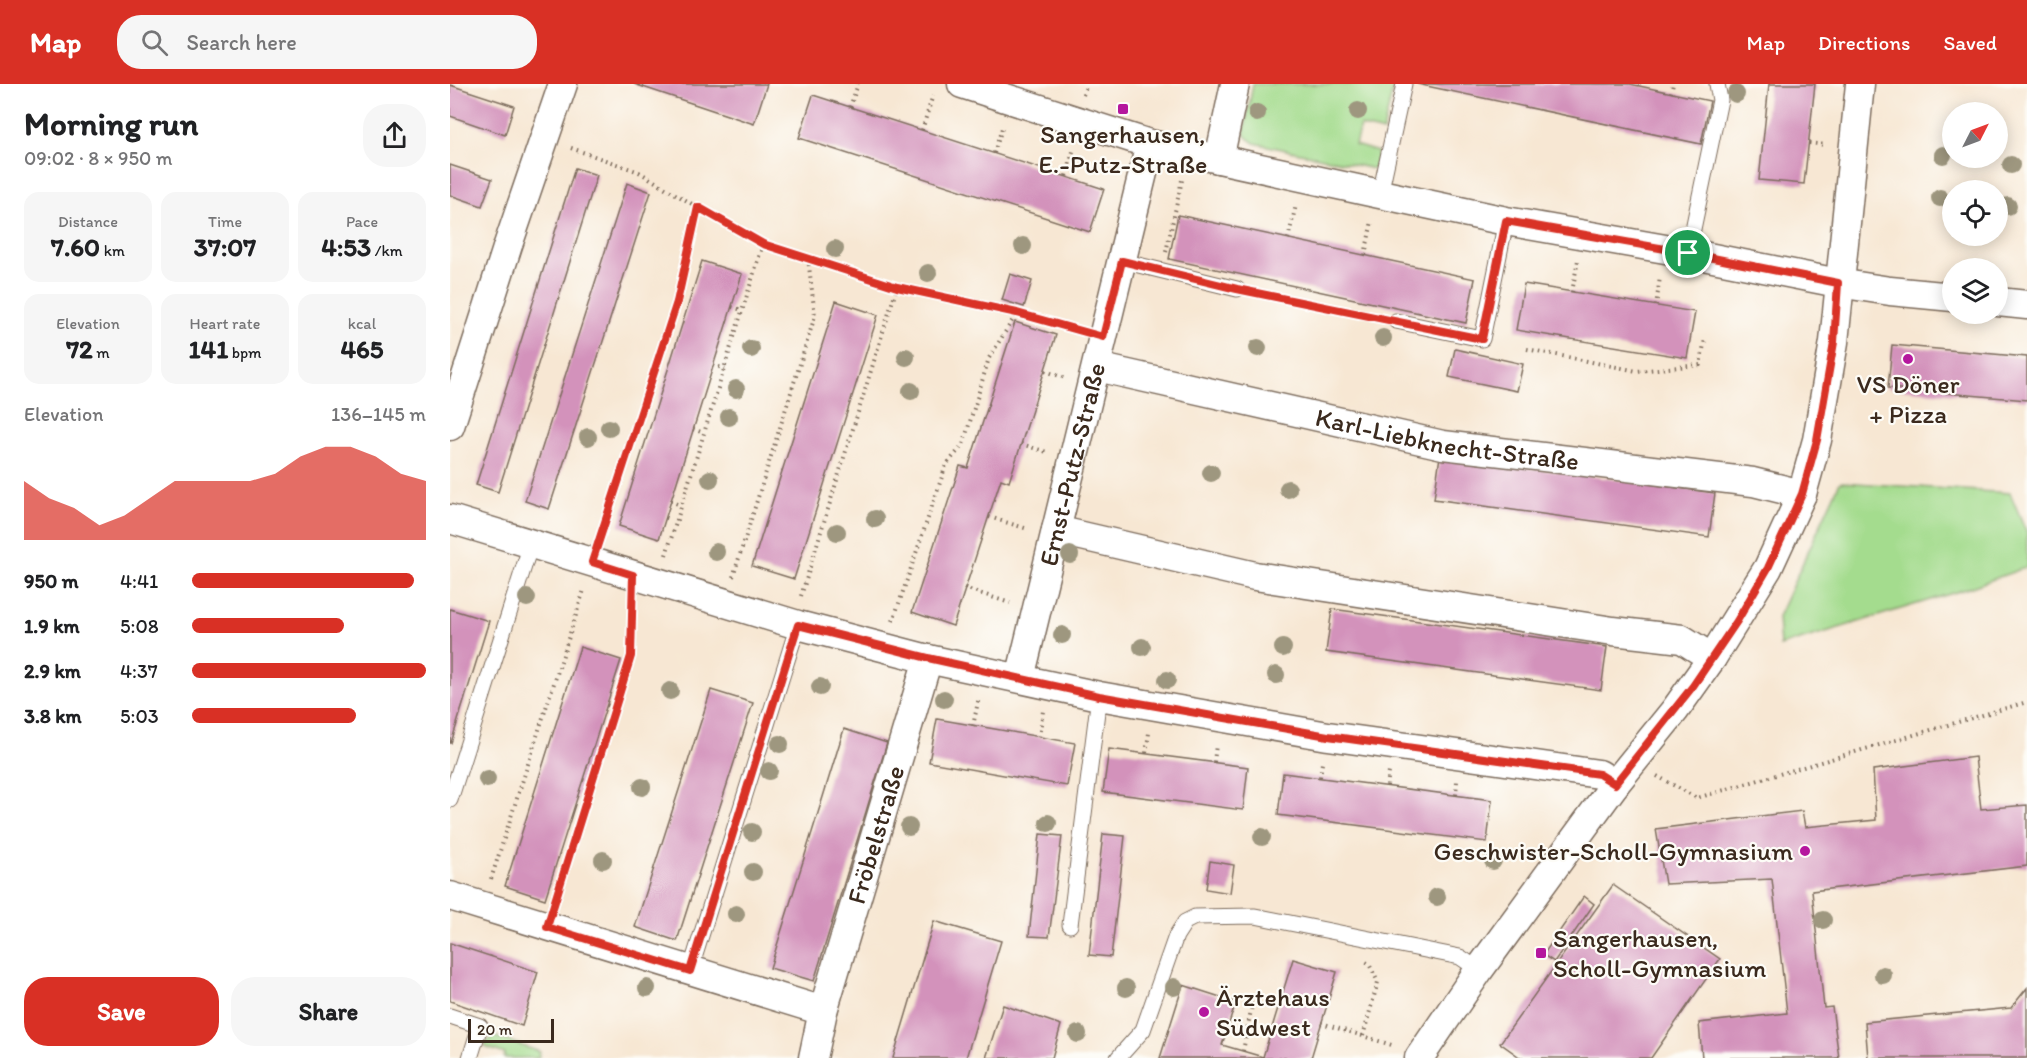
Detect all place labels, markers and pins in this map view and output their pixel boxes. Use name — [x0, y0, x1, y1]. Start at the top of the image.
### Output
marker: Sangerhausen, E.-Putz-Straße — [1116, 102, 1130, 116]
place label: Sangerhausen, E.-Putz-Straße — [1039, 118, 1207, 180]
pin — [1662, 227, 1713, 278]
marker: VS Döner + Pizza — [1901, 352, 1915, 366]
place label: VS Döner + Pizza — [1856, 368, 1960, 430]
place label: Geschwister-Scholl-Gymnasium — [1434, 835, 1793, 867]
marker: Geschwister-Scholl-Gymnasium — [1798, 844, 1812, 858]
place label: Sangerhausen, Scholl-Gymnasium — [1553, 922, 1766, 984]
marker: Sangerhausen, Scholl-Gymnasium — [1534, 946, 1548, 960]
place label: Ärztehaus Südwest — [1216, 981, 1330, 1043]
marker: Ärztehaus Südwest — [1197, 1005, 1211, 1019]

